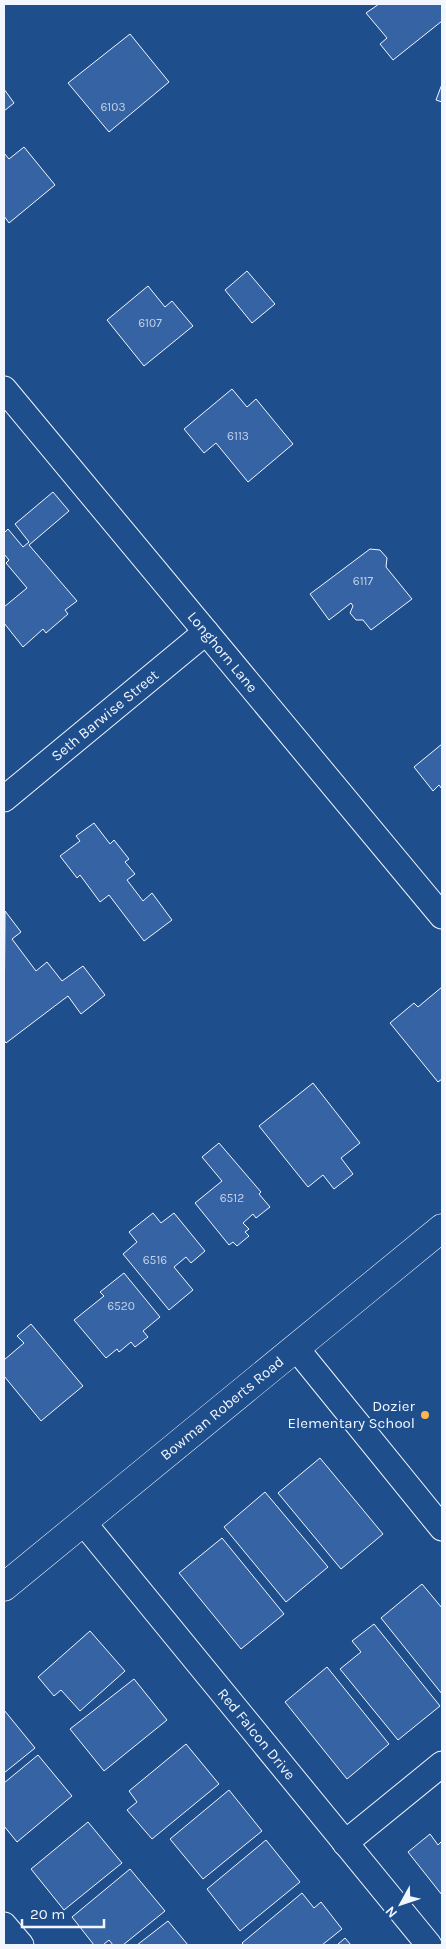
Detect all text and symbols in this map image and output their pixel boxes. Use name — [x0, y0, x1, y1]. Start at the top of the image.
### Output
house number: 6103 — [100, 100, 126, 114]
house number: 6107 — [138, 316, 162, 330]
house number: 6113 — [227, 429, 249, 443]
house number: 6117 — [353, 574, 374, 588]
street label: Longhorn Lane — [184, 608, 262, 696]
street label: Seth Barwise Street — [48, 666, 163, 765]
house number: 6512 — [220, 1191, 244, 1205]
house number: 6516 — [143, 1253, 167, 1267]
house number: 6520 — [107, 1299, 135, 1313]
street label: Bowman Roberts Road — [157, 1352, 288, 1464]
place label: Dozier Elementary School — [288, 1397, 416, 1432]
marker: Dozier Elementary School — [419, 1409, 431, 1421]
street label: Red Falcon Drive — [214, 1685, 299, 1784]
north arrow — [376, 1879, 426, 1929]
scale bar — [22, 1896, 105, 1928]
text: N — [382, 1903, 401, 1921]
text: 20 m — [30, 1905, 65, 1923]

